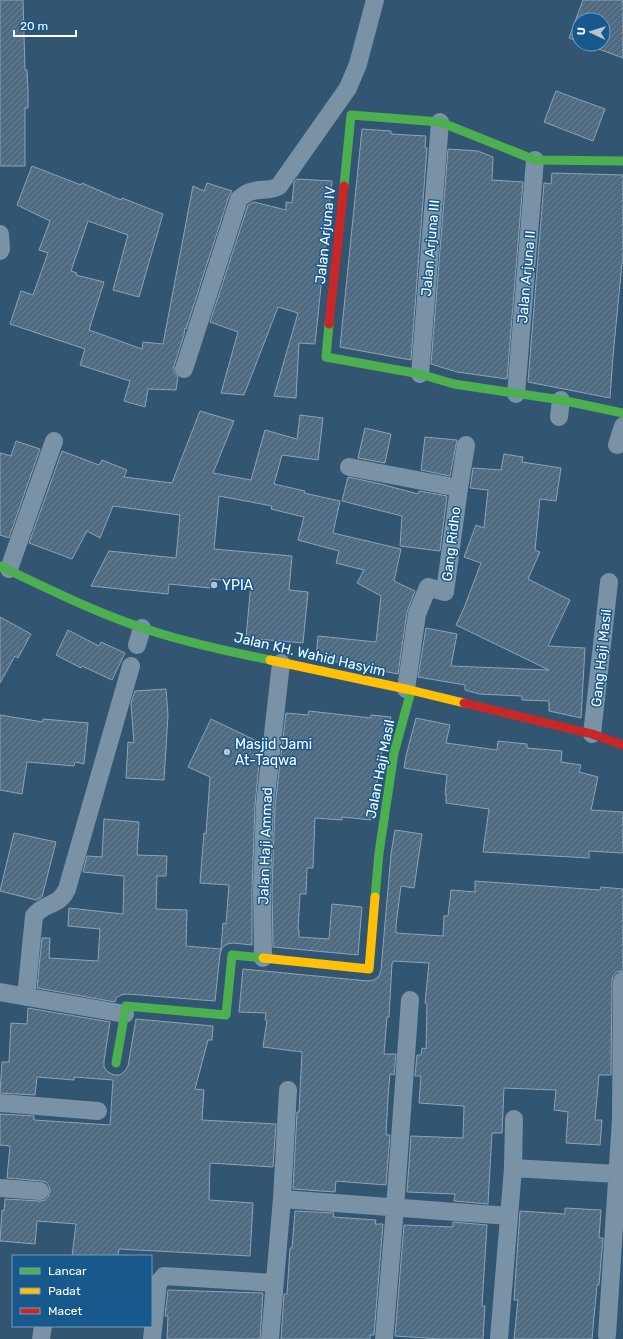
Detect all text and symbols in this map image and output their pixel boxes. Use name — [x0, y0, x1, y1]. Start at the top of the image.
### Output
scale bar — [14, 12, 76, 38]
north arrow — [571, 12, 611, 52]
text: 20 m — [20, 19, 48, 33]
text: U — [575, 27, 588, 36]
street label: Jalan Arjuna IV — [312, 185, 339, 285]
street label: Jalan Arjuna III — [418, 199, 443, 297]
street label: Jalan Arjuna II — [514, 230, 539, 324]
street label: Gang Ridho — [438, 506, 465, 582]
place label: YPIA — [222, 577, 254, 594]
marker: YPIA — [209, 580, 219, 590]
street label: Gang Haji Masil — [588, 608, 615, 708]
street label: Jalan KH. Wahid Hasyim — [232, 629, 387, 680]
street label: Jalan Haji Masil — [363, 718, 398, 820]
place label: Masjid Jami At-Taqwa — [235, 736, 312, 769]
marker: Masjid Jami At-Taqwa — [222, 747, 232, 757]
street label: Jalan Haji Ammad — [255, 787, 276, 905]
legend — [12, 1255, 152, 1327]
text: Lancar — [48, 1264, 87, 1278]
text: Padat — [48, 1284, 81, 1298]
text: Macet — [48, 1304, 82, 1318]

